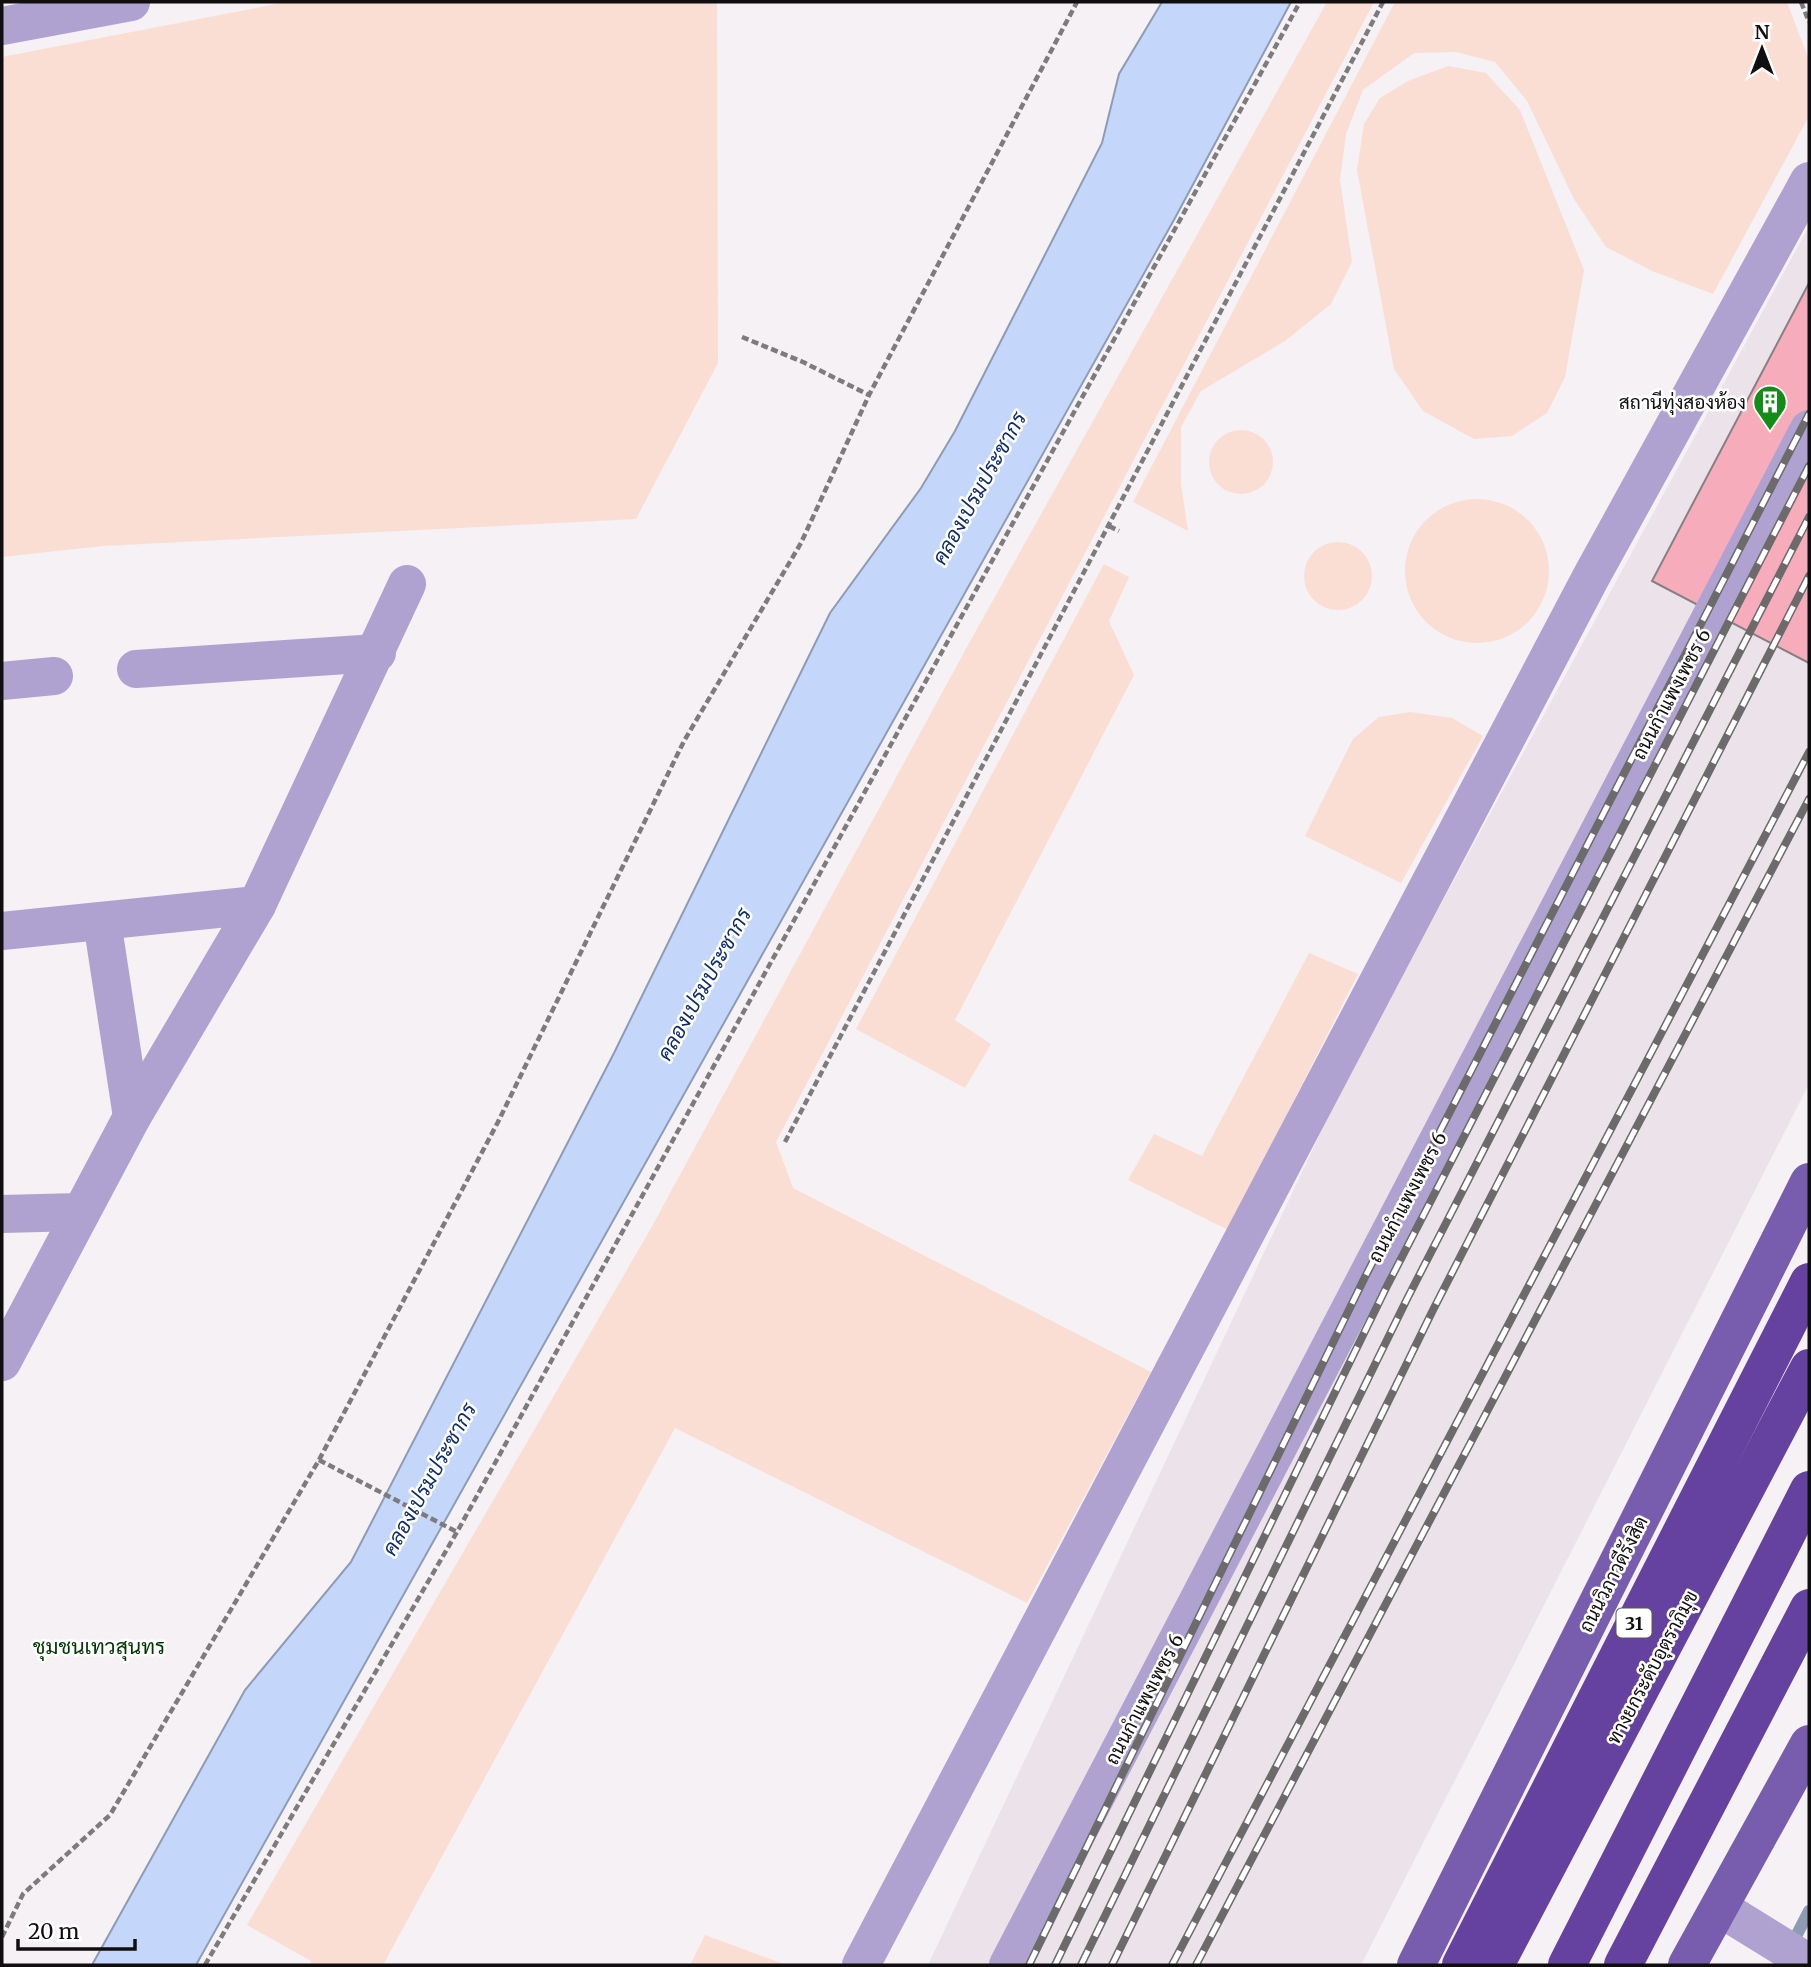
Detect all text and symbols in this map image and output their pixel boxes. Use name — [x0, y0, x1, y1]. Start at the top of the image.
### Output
north arrow — [1727, 14, 1797, 84]
text: N — [1754, 20, 1770, 44]
building icon: สถานีทุ่งสองห้อง — [1751, 383, 1789, 432]
place label: สถานีทุ่งสองห้อง — [1619, 390, 1746, 415]
water label: คลองเปรมประชากร — [926, 406, 1032, 569]
street label: ถนนกำแพงเพชร 6 — [1626, 624, 1716, 764]
water label: คลองเปรมประชากร — [651, 902, 757, 1065]
street label: ถนนกำแพงเพชร 6 — [1362, 1127, 1452, 1267]
water label: คลองเปรมประชากร — [376, 1397, 482, 1560]
street label: ถนนวิภาวดีรังสิต — [1573, 1512, 1653, 1636]
street label: ทางยกระดับอุตราภิมุข — [1601, 1586, 1704, 1748]
road number: 31 — [1616, 1608, 1652, 1638]
street label: ถนนกำแพงเพชร 6 — [1099, 1629, 1189, 1769]
district label: ชุมชนเทวสุนทร — [33, 1633, 165, 1661]
scale bar — [18, 1908, 135, 1952]
text: 20 m — [28, 1918, 80, 1945]

